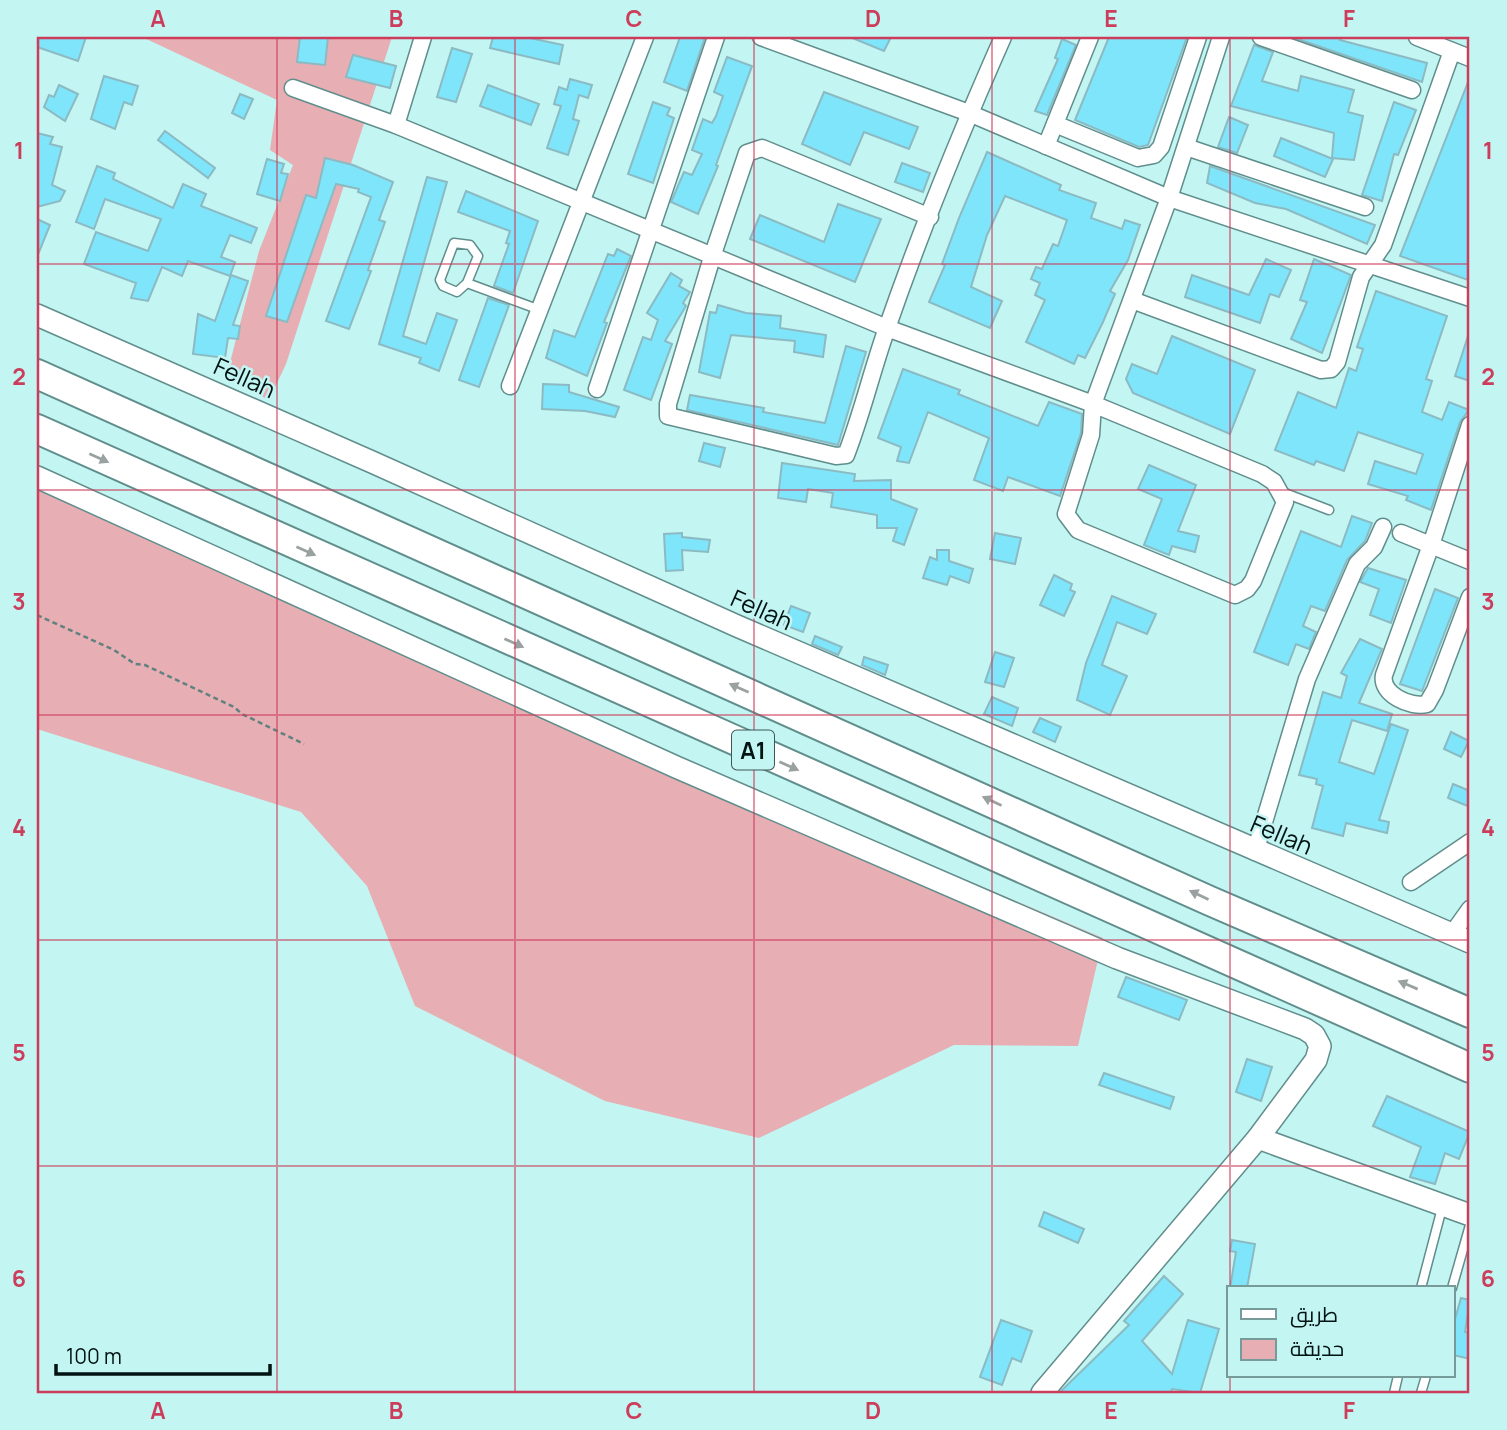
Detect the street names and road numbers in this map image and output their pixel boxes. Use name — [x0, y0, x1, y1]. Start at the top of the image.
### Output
street label: Fellah — [209, 349, 281, 405]
street label: Fellah — [726, 581, 798, 637]
road number: A1 — [732, 730, 774, 770]
street label: Fellah — [1246, 806, 1318, 862]

